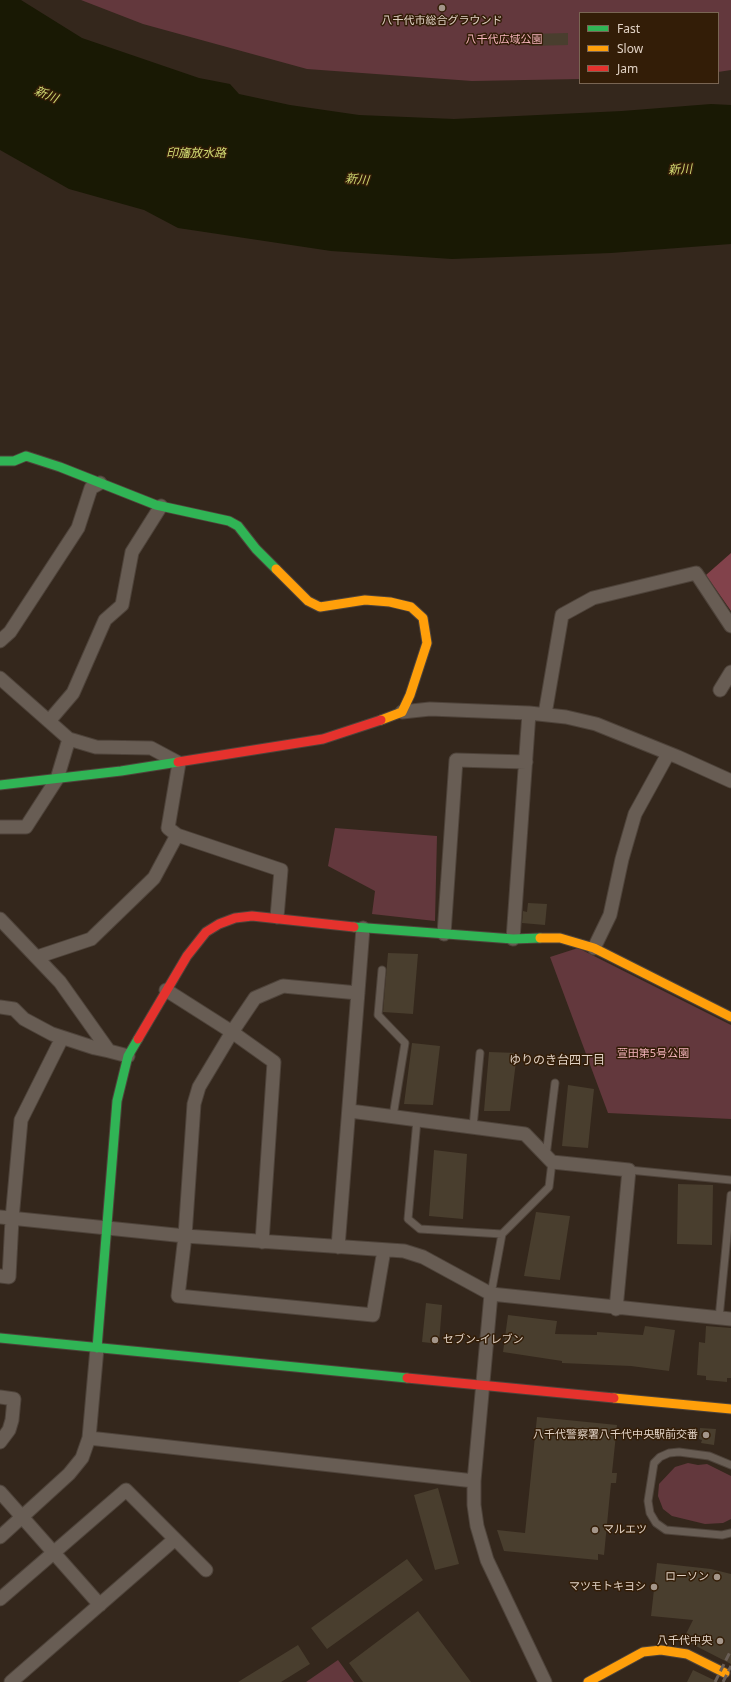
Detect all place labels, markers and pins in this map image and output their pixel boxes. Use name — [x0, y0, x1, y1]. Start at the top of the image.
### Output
marker: 八千代市総合グラウンド — [437, 3, 447, 13]
place label: 八千代市総合グラウンド — [382, 14, 502, 28]
place label: セブン-イレブン — [443, 1333, 524, 1347]
marker: セブン-イレブン — [430, 1335, 440, 1345]
place label: 八千代警察署八千代中央駅前交番 — [533, 1428, 698, 1442]
marker: 八千代警察署八千代中央駅前交番 — [701, 1430, 711, 1440]
place label: マルエツ — [603, 1523, 647, 1537]
marker: マルエツ — [590, 1525, 600, 1535]
place label: ローソン — [665, 1570, 709, 1584]
marker: ローソン — [712, 1572, 722, 1582]
place label: マツモトキヨシ — [569, 1580, 646, 1594]
marker: マツモトキヨシ — [649, 1582, 659, 1592]
place label: 八千代中央 — [657, 1634, 712, 1648]
marker: 八千代中央 — [715, 1636, 725, 1646]

